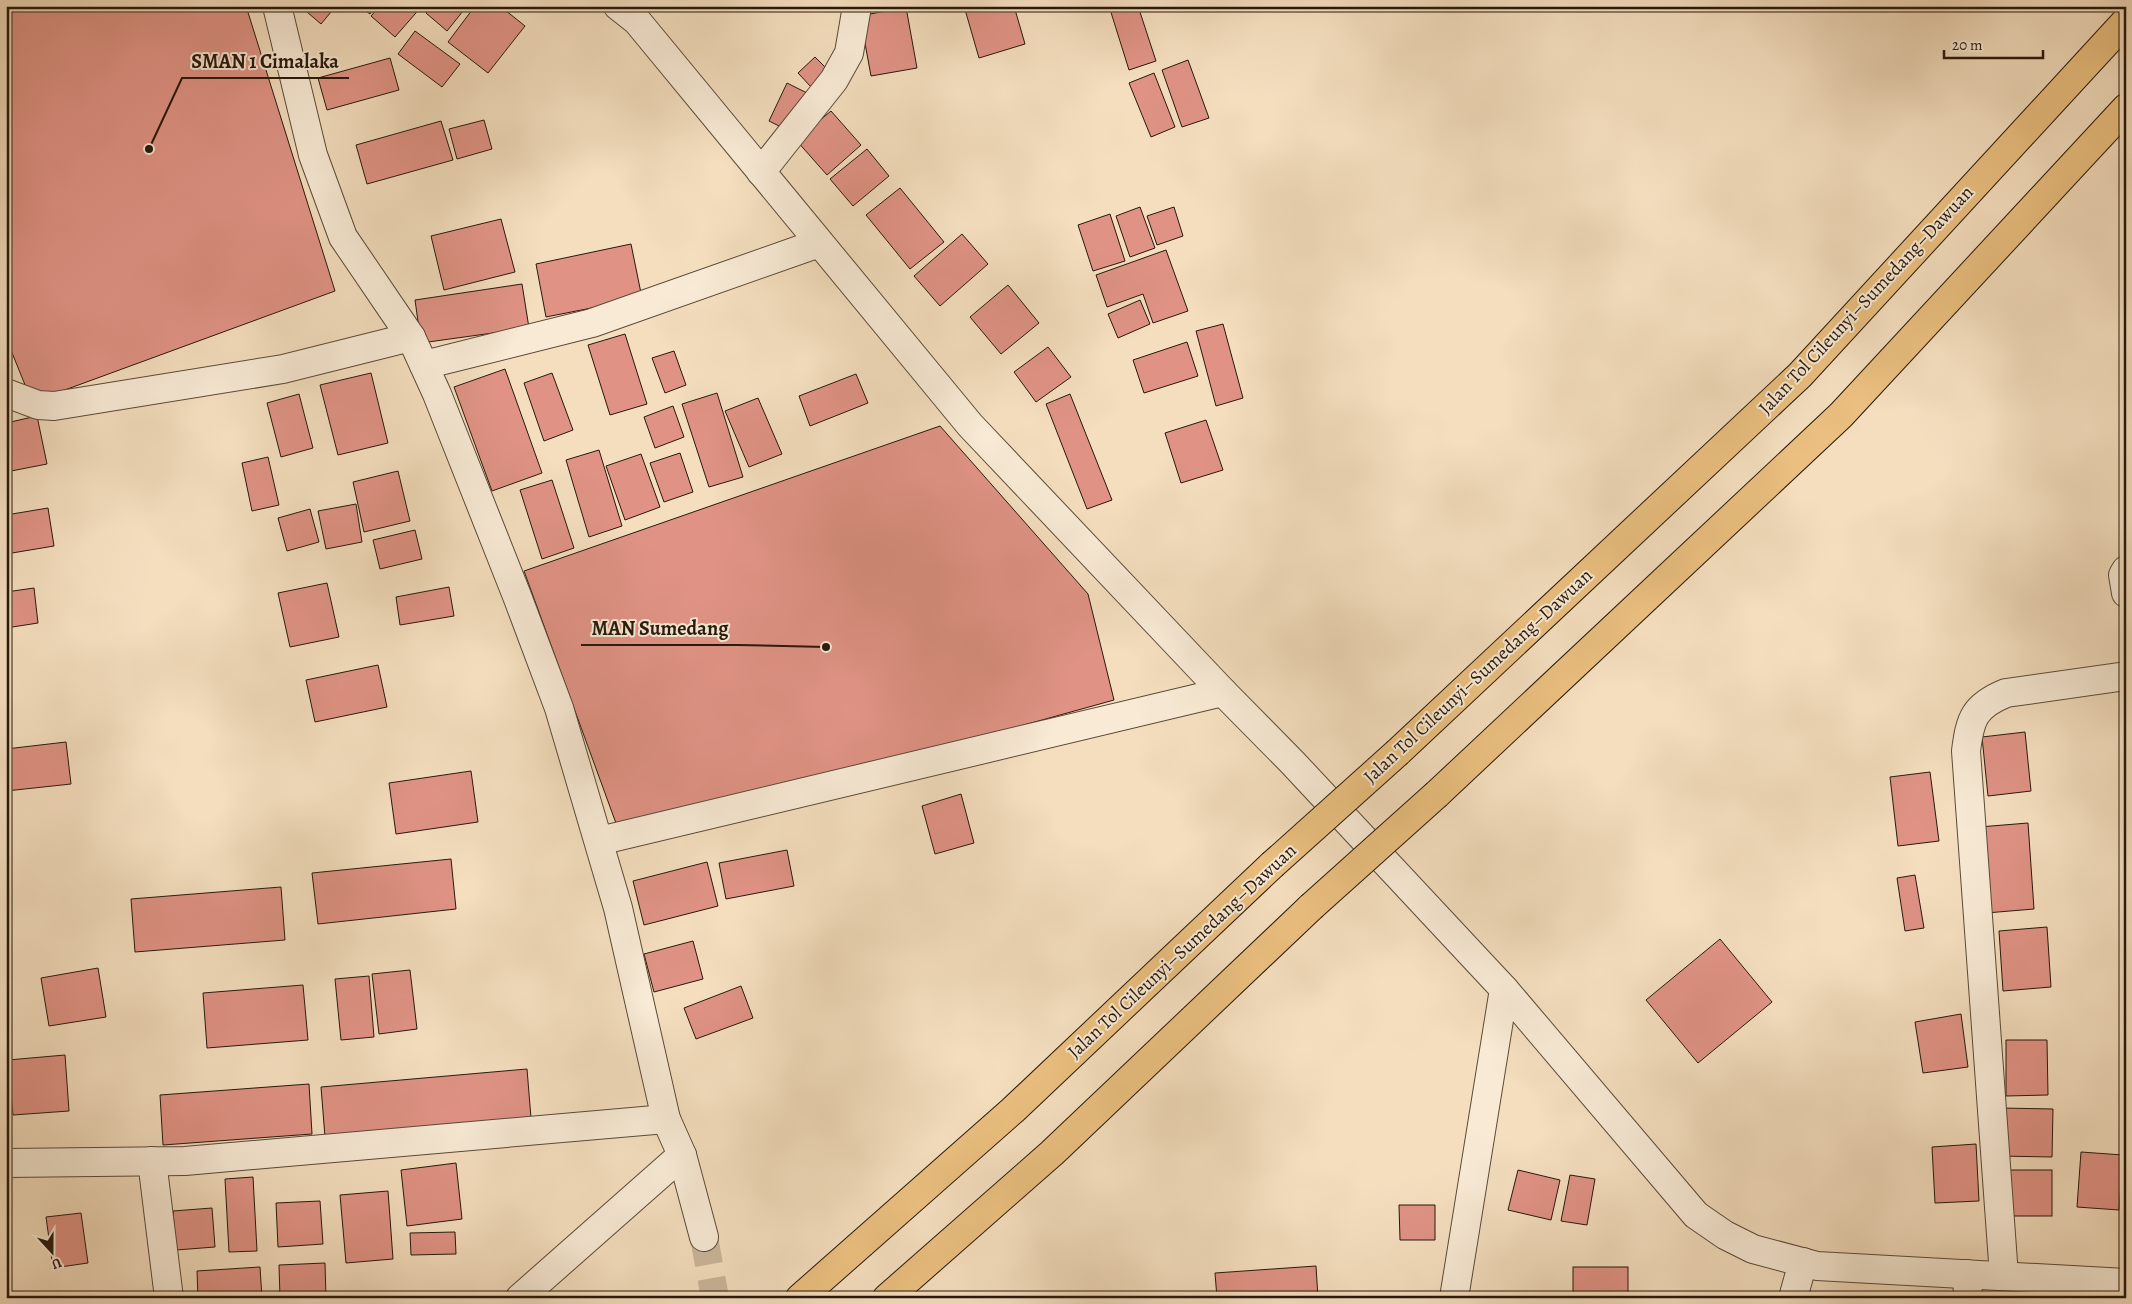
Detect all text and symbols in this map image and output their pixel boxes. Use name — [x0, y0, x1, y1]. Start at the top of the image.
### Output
scale bar — [1944, 28, 2043, 60]
text: 20 m — [1952, 35, 1983, 55]
callout: SMAN 1 Cimalaka — [182, 43, 349, 78]
text: SMAN 1 Cimalaka — [191, 48, 339, 75]
street label: Jalan Tol Cileunyi–Sumedang–Dawuan — [1753, 180, 1979, 420]
street label: Jalan Tol Cileunyi–Sumedang–Dawuan — [1358, 563, 1598, 789]
callout: MAN Sumedang — [581, 610, 738, 645]
text: MAN Sumedang — [592, 615, 729, 642]
street label: Jalan Tol Cileunyi–Sumedang–Dawuan — [1062, 838, 1302, 1064]
north arrow — [28, 1226, 78, 1276]
text: U — [49, 1253, 64, 1274]

